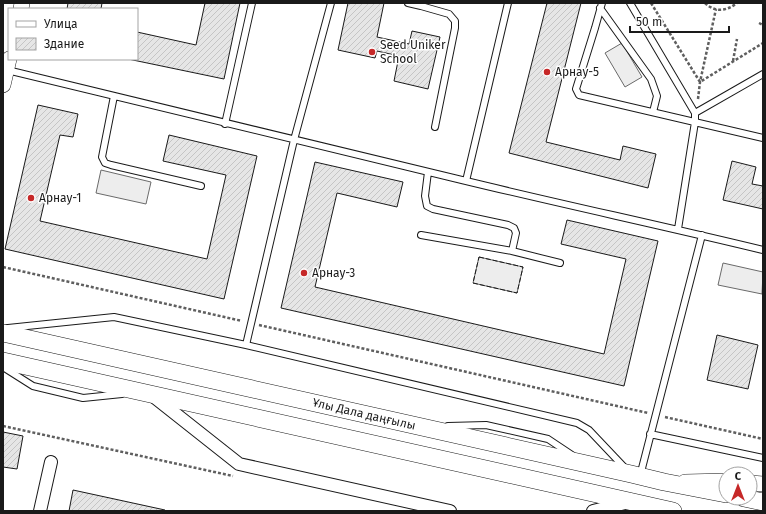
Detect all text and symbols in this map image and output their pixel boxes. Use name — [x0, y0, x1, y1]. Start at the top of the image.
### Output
legend — [8, 8, 138, 60]
scale bar — [630, 8, 729, 34]
text: 50 m — [636, 15, 662, 29]
text: Улица — [44, 17, 78, 31]
text: Здание — [44, 37, 84, 51]
place label: Seed Uniker School — [380, 38, 446, 66]
marker: Seed Uniker School — [367, 47, 377, 57]
place label: Арнау-5 — [555, 65, 599, 79]
marker: Арнау-5 — [542, 67, 552, 77]
place label: Арнау-1 — [39, 191, 81, 205]
marker: Арнау-1 — [26, 193, 36, 203]
place label: Арнау-3 — [312, 266, 355, 280]
marker: Арнау-3 — [299, 268, 309, 278]
street label: Ұлы Дала даңғылы — [311, 395, 417, 433]
north arrow — [718, 466, 758, 506]
text: С — [735, 470, 742, 483]

